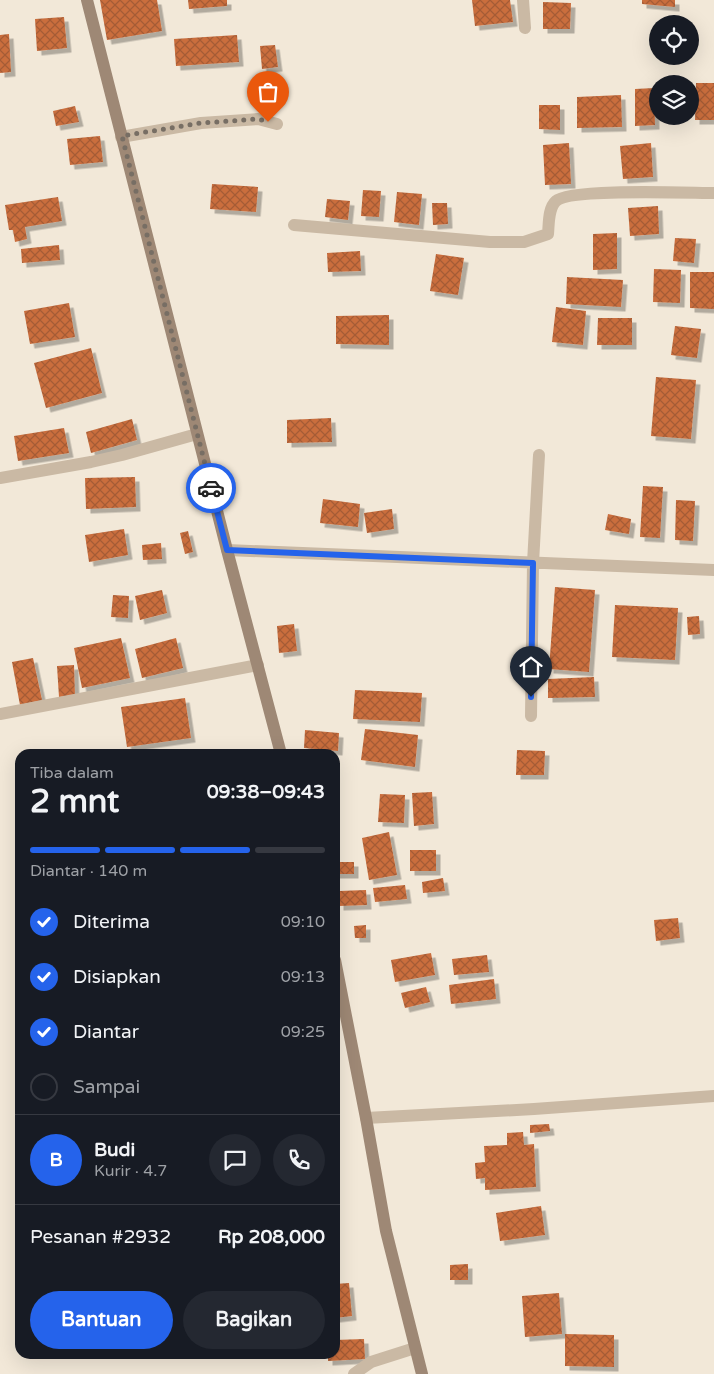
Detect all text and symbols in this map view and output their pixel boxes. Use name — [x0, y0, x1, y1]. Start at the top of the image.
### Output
map controls — [649, 15, 699, 125]
button: locate — [649, 15, 699, 65]
pin — [247, 71, 289, 122]
button: layers — [649, 75, 699, 125]
icon: bag — [254, 78, 282, 106]
courier — [186, 463, 236, 513]
icon: car — [197, 474, 225, 502]
pin — [510, 646, 552, 697]
icon: home — [517, 653, 545, 681]
text: Tiba dalam — [30, 763, 114, 783]
text: 09:38–09:43 — [207, 781, 325, 803]
text: 2 mnt — [30, 783, 119, 821]
text: Diantar · 140 m — [30, 861, 147, 881]
icon: check — [30, 908, 58, 936]
text: Diterima — [73, 911, 150, 933]
text: 09:10 — [281, 912, 325, 932]
icon: check — [30, 963, 58, 991]
text: Disiapkan — [73, 966, 161, 988]
text: 09:13 — [281, 967, 325, 987]
icon: check — [30, 1018, 58, 1046]
text: Diantar — [73, 1021, 139, 1043]
text: 09:25 — [281, 1022, 325, 1042]
text: Sampai — [73, 1076, 140, 1098]
button: chat — [209, 1134, 261, 1186]
button: phone — [273, 1134, 325, 1186]
text: Budi — [94, 1139, 135, 1161]
text: B — [49, 1149, 63, 1171]
text: Kurir · 4.7 — [94, 1161, 167, 1181]
text: Pesanan #2932 — [30, 1226, 171, 1248]
text: Rp 208,000 — [218, 1226, 325, 1248]
button: Bantuan — [30, 1291, 173, 1349]
button: Bagikan — [183, 1291, 325, 1349]

